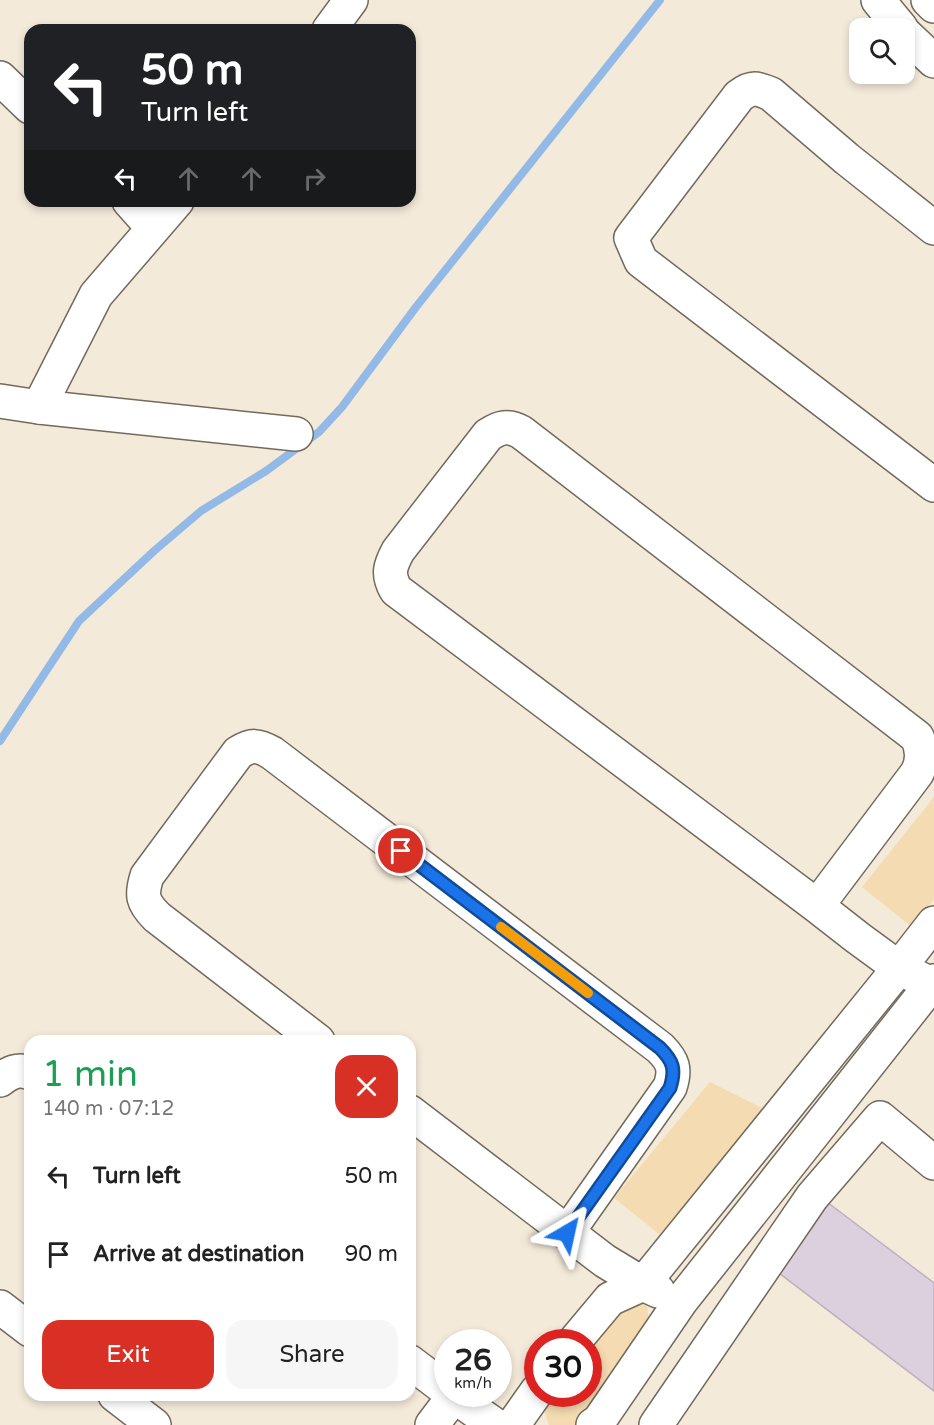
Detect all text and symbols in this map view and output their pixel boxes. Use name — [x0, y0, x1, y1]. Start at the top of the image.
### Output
map controls — [849, 18, 915, 84]
button: search — [849, 18, 915, 84]
text: 50 m — [141, 45, 243, 96]
icon: left — [42, 48, 120, 126]
text: Turn left — [141, 96, 248, 129]
icon: left — [109, 162, 142, 195]
icon: ahead — [172, 162, 205, 195]
icon: ahead — [235, 162, 268, 195]
icon: right — [298, 162, 331, 195]
pin — [375, 825, 426, 876]
icon: arrive — [384, 834, 417, 867]
text: 1 min — [42, 1053, 138, 1096]
button: close — [335, 1055, 398, 1118]
text: 140 m · 07:12 — [42, 1097, 174, 1121]
icon: left — [42, 1160, 75, 1193]
text: Turn left — [93, 1163, 181, 1189]
text: 50 m — [344, 1163, 398, 1189]
position arrow — [535, 1201, 599, 1265]
icon: arrive — [42, 1238, 75, 1271]
text: Arrive at destination — [93, 1241, 304, 1267]
text: 90 m — [344, 1241, 398, 1267]
button: Exit — [42, 1320, 214, 1389]
button: Share — [226, 1320, 398, 1389]
speed limit sign: 30 — [524, 1329, 602, 1407]
text: 26 — [454, 1342, 492, 1379]
text: km/h — [454, 1374, 492, 1392]

